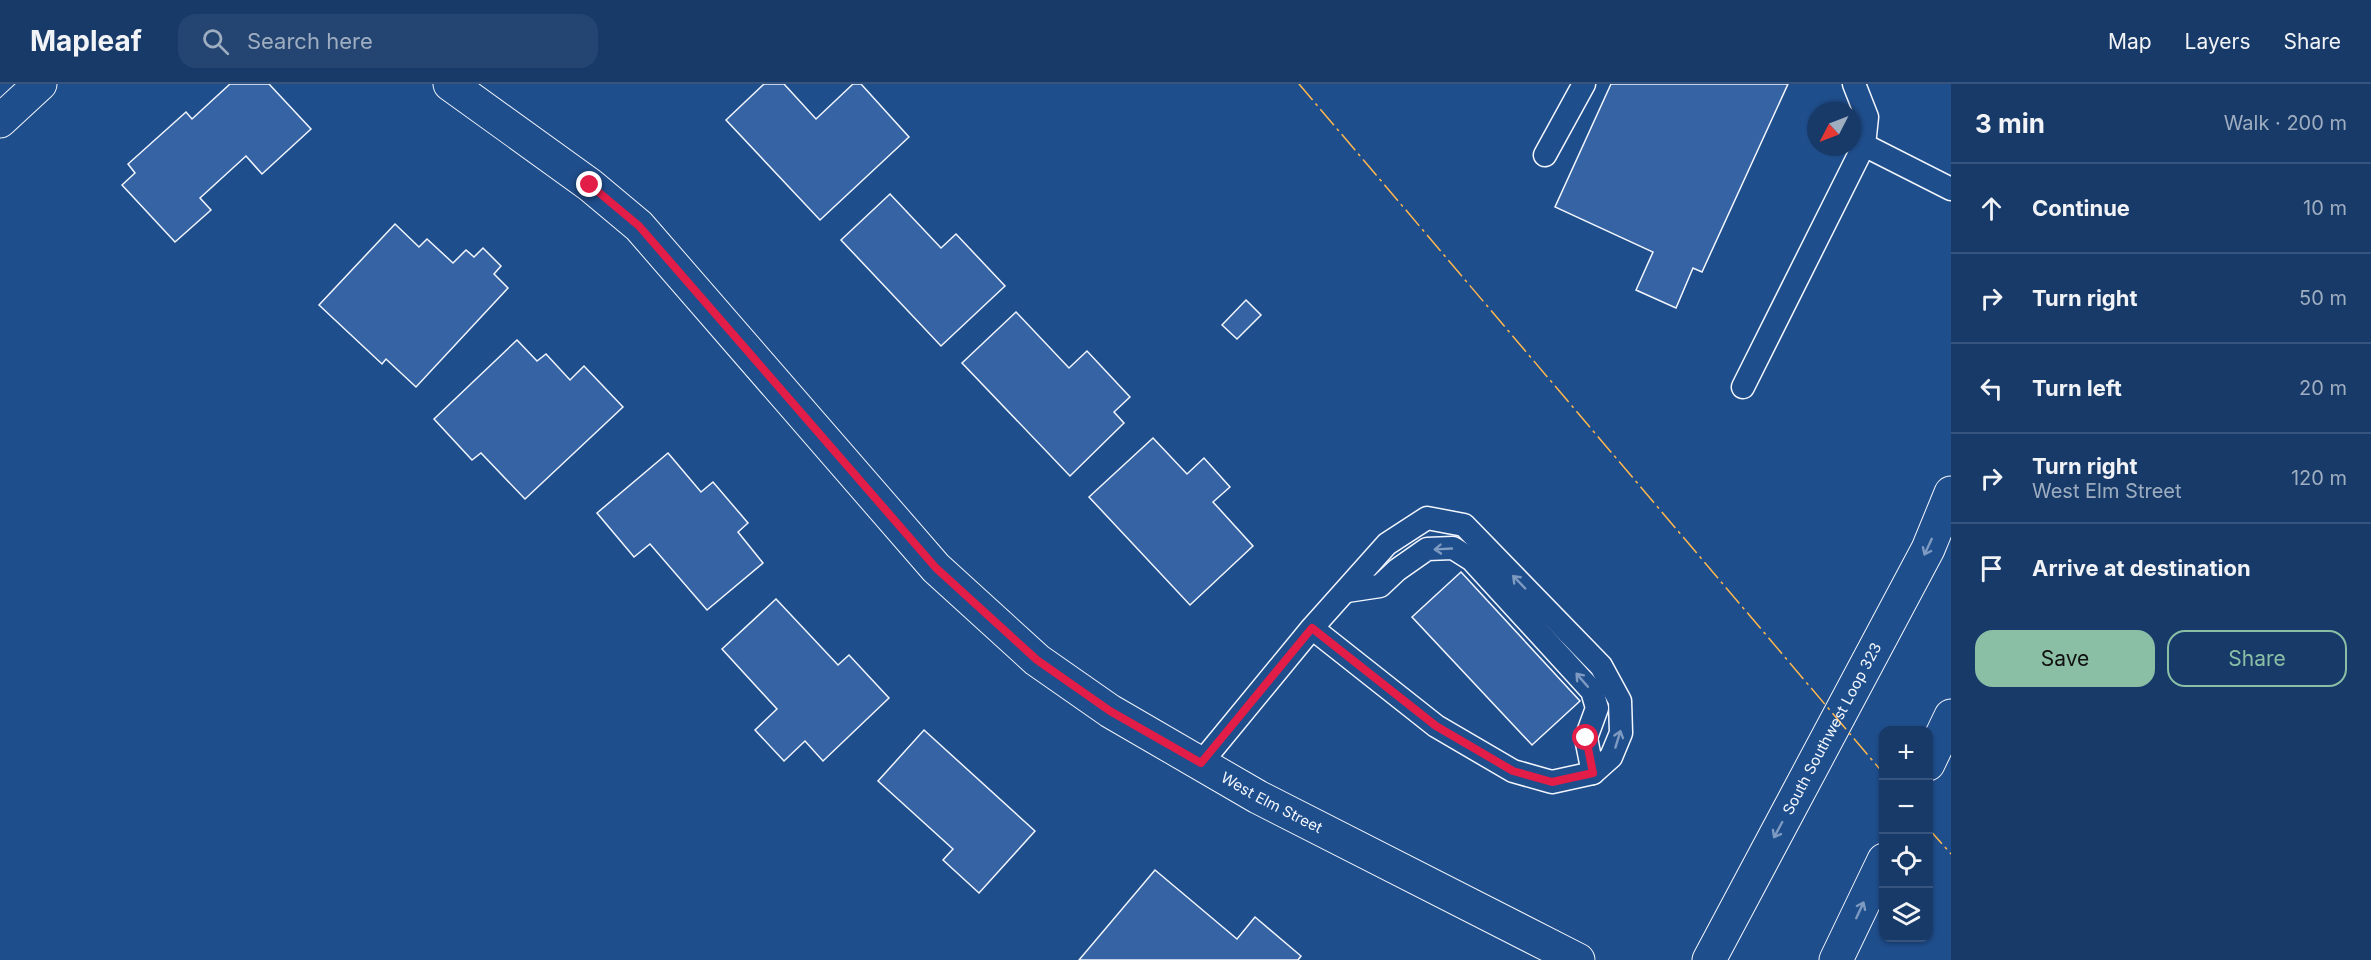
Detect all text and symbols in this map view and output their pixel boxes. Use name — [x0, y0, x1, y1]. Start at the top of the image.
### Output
search box — [178, 14, 598, 68]
text: Mapleaf — [30, 24, 142, 58]
icon: search — [199, 25, 232, 58]
text: Search here — [247, 28, 373, 54]
text: Map — [2108, 29, 2152, 54]
text: Layers — [2185, 29, 2251, 54]
text: Share — [2284, 29, 2341, 54]
north arrow — [1807, 102, 1861, 156]
text: 3 min — [1975, 108, 2045, 139]
text: Walk · 200 m — [2224, 111, 2347, 135]
route end — [576, 171, 602, 197]
icon: ahead — [1975, 192, 2008, 225]
text: Continue — [2032, 195, 2130, 221]
text: 10 m — [2303, 196, 2347, 220]
icon: right — [1975, 282, 2008, 315]
text: Turn right — [2032, 285, 2138, 311]
text: 50 m — [2299, 286, 2347, 310]
icon: left — [1975, 372, 2008, 405]
text: Turn left — [2032, 375, 2122, 401]
text: 20 m — [2299, 376, 2347, 400]
text: Turn right — [2032, 453, 2138, 479]
icon: right — [1975, 462, 2008, 495]
text: 120 m — [2291, 466, 2347, 490]
text: West Elm Street — [2032, 479, 2182, 503]
one-way arrow — [1922, 538, 1933, 556]
one-way arrow — [1434, 543, 1454, 554]
icon: arrive — [1975, 552, 2008, 585]
text: Arrive at destination — [2032, 555, 2251, 581]
one-way arrow — [1512, 575, 1527, 590]
button: Save — [1975, 630, 2155, 687]
button: Share — [2167, 630, 2347, 687]
street label: South Southwest Loop 323 — [1778, 639, 1885, 818]
one-way arrow — [1575, 672, 1589, 687]
route start — [1572, 724, 1598, 750]
map controls — [1879, 726, 1933, 942]
button: + — [1879, 726, 1933, 780]
one-way arrow — [1613, 729, 1624, 748]
street label: West Elm Street — [1218, 768, 1326, 837]
button: − — [1879, 780, 1933, 834]
one-way arrow — [1772, 821, 1783, 839]
button: locate — [1879, 834, 1933, 888]
button: layers — [1879, 888, 1933, 942]
one-way arrow — [1854, 901, 1866, 919]

